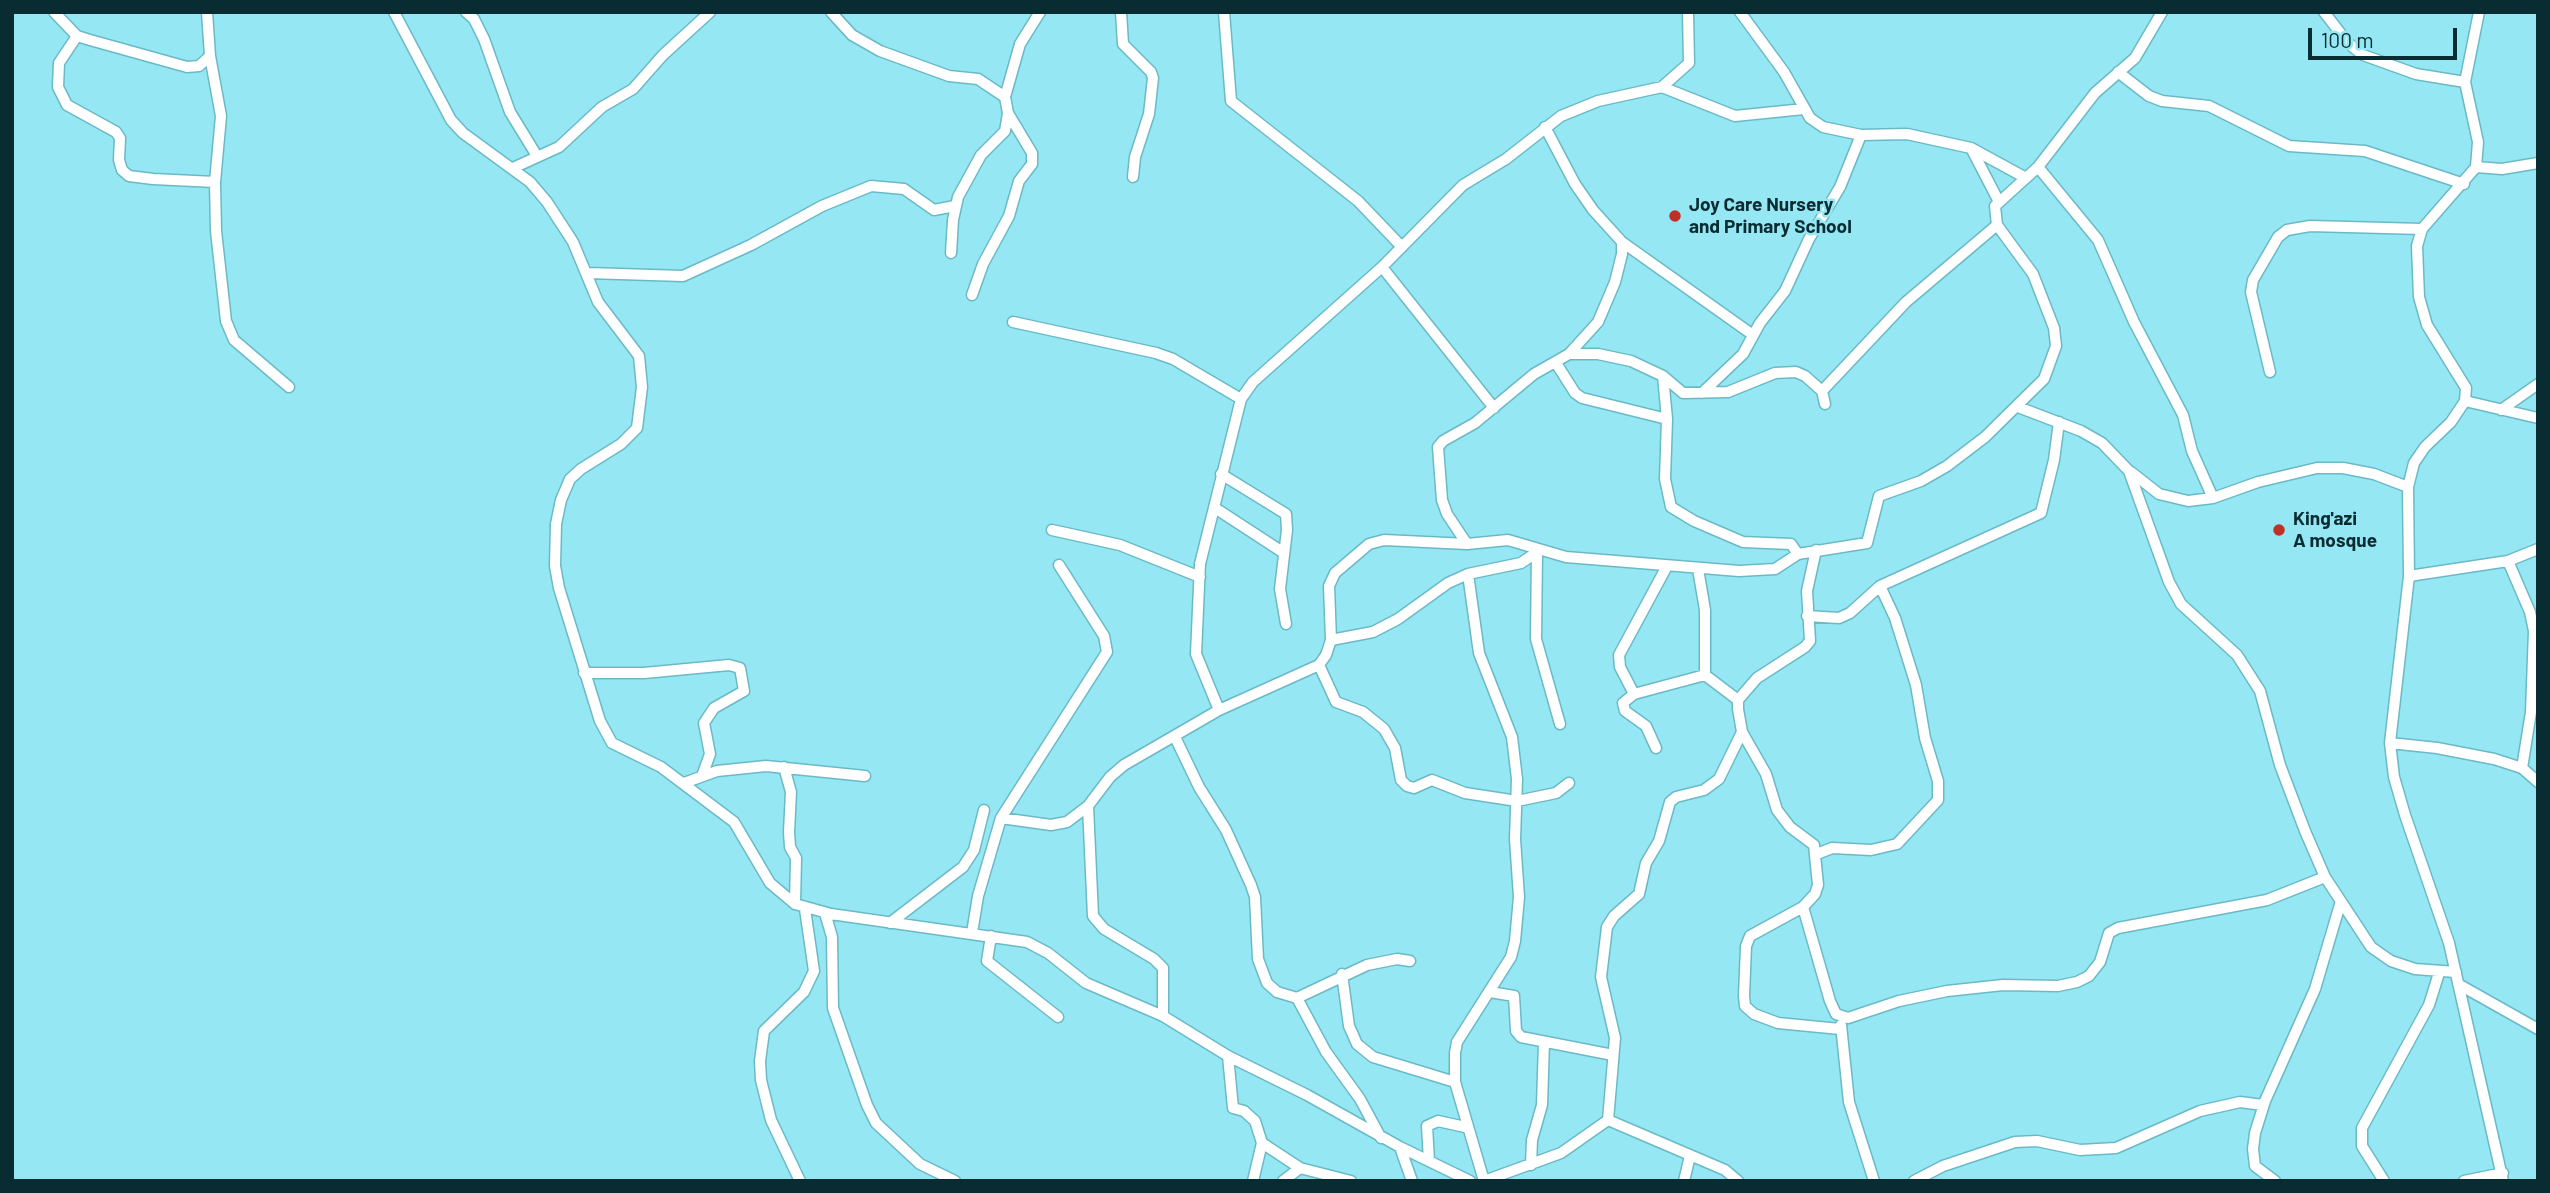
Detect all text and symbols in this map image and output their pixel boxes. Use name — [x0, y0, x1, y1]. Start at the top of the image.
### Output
scale bar — [2312, 14, 2461, 58]
text: 100 m — [2321, 27, 2374, 52]
place label: Joy Care Nursery and Primary School — [1689, 194, 1852, 238]
marker: Joy Care Nursery and Primary School — [1667, 208, 1683, 224]
place label: King'azi A mosque — [2293, 508, 2377, 552]
marker: King'azi A mosque — [2271, 522, 2287, 538]

